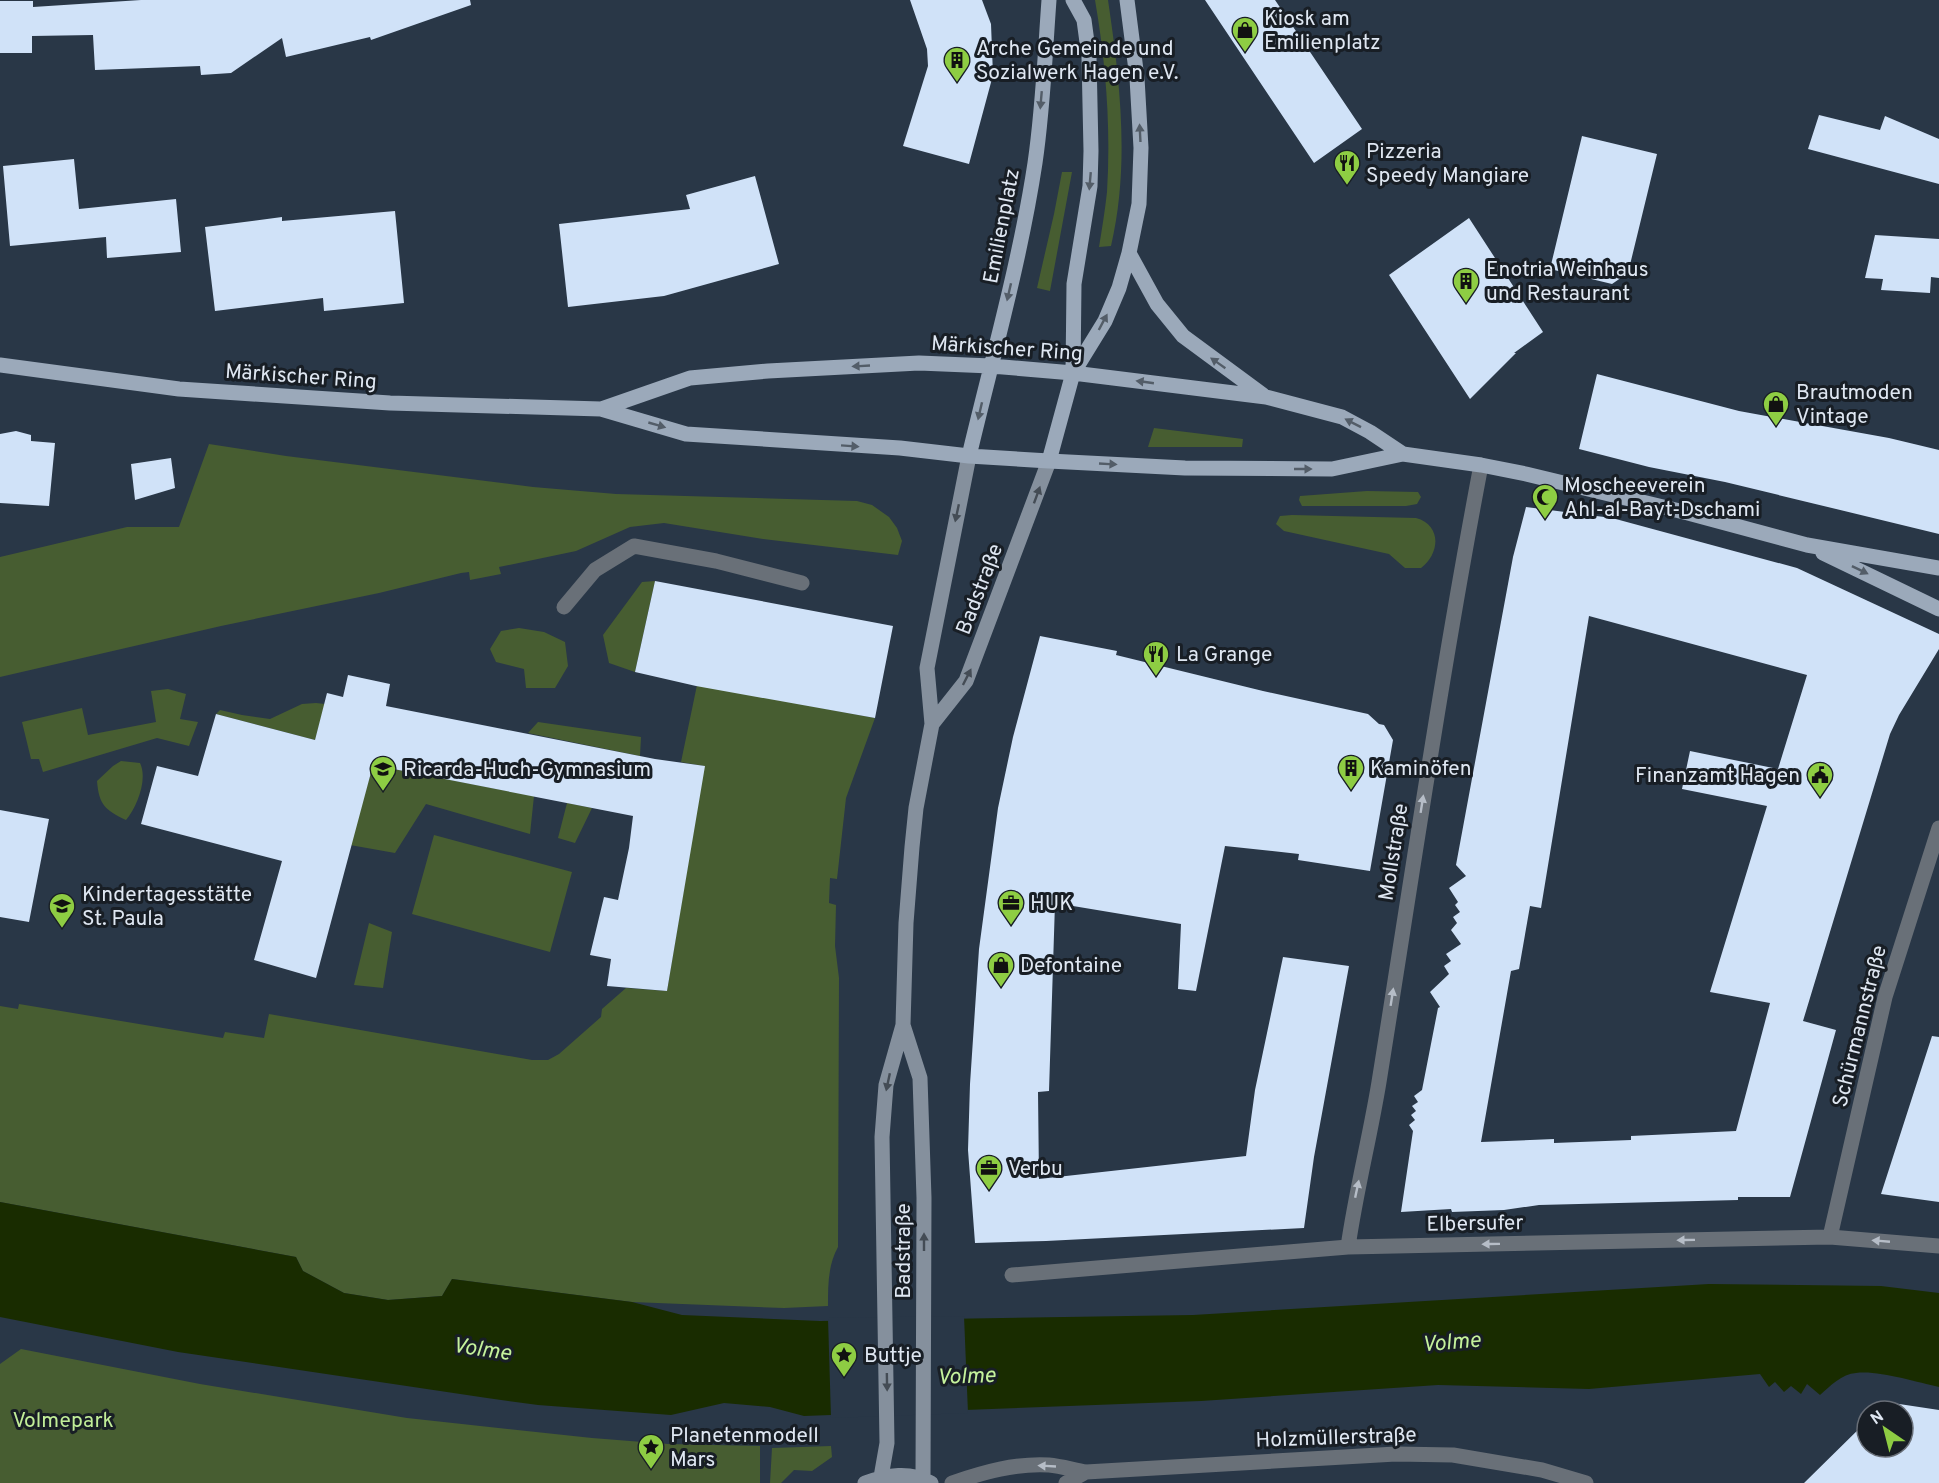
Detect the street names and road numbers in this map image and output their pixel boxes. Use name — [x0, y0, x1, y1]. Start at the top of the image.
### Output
street label: Emilienplatz — [978, 167, 1027, 286]
street label: Märkischer Ring — [930, 331, 1084, 368]
street label: Märkischer Ring — [224, 359, 378, 396]
street label: Badstraße — [951, 540, 1010, 639]
street label: Mollstraße — [1373, 802, 1415, 903]
street label: Schürmannstraße — [1827, 943, 1894, 1110]
street label: Badstraße — [891, 1203, 918, 1299]
street label: Elbersufer — [1426, 1210, 1524, 1239]
street label: Holzmüllerstraße — [1255, 1422, 1417, 1455]

